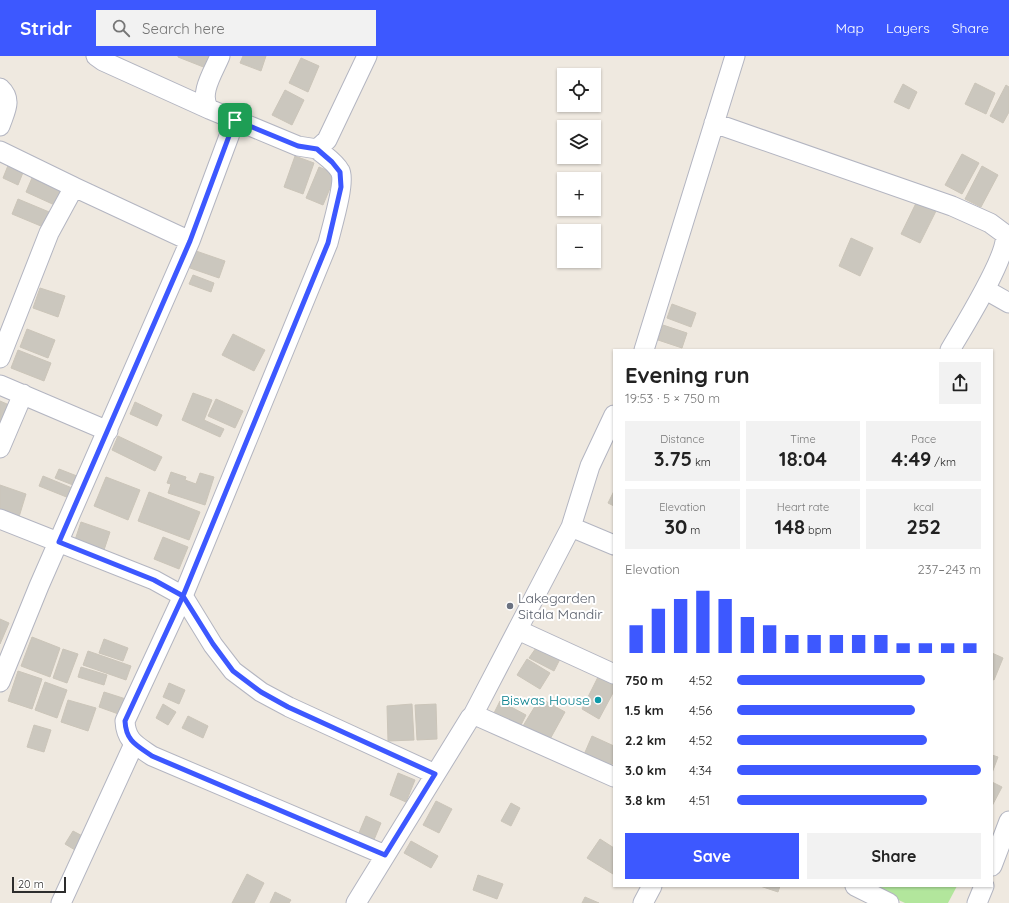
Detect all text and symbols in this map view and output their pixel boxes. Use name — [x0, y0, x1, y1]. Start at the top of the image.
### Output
search box — [96, 10, 376, 46]
text: Stridr — [20, 16, 72, 40]
icon: search — [110, 17, 132, 39]
text: Search here — [142, 19, 225, 38]
text: Map — [835, 19, 864, 37]
text: Layers — [886, 19, 930, 37]
text: Share — [952, 19, 989, 37]
map controls — [557, 68, 601, 268]
button: locate — [557, 68, 601, 112]
pin — [218, 103, 252, 137]
icon: arrive — [224, 109, 246, 131]
button: layers — [557, 120, 601, 164]
button: + — [557, 172, 601, 216]
button: − — [557, 224, 601, 268]
text: Evening run — [625, 361, 750, 389]
button: share — [939, 362, 981, 404]
text: 19:53 · 5 × 750 m — [625, 390, 720, 406]
text: Distance — [660, 432, 704, 446]
text: Time — [790, 432, 816, 446]
text: Pace — [911, 432, 936, 446]
text: 3.75 — [654, 446, 692, 471]
text: 18:04 — [779, 446, 827, 471]
text: 4:49 — [891, 446, 931, 471]
text: km — [692, 455, 711, 469]
text: /km — [931, 455, 956, 469]
text: Elevation — [659, 500, 706, 514]
text: Heart rate — [777, 500, 829, 514]
text: kcal — [913, 500, 934, 514]
text: 30 — [664, 514, 687, 539]
text: 148 — [775, 514, 805, 539]
text: 252 — [907, 514, 941, 539]
text: m — [687, 523, 700, 537]
text: bpm — [805, 523, 831, 537]
text: Elevation — [625, 561, 680, 577]
text: 237–243 m — [918, 561, 981, 577]
place label: Lakegarden Sitala Mandir — [518, 589, 603, 623]
marker: Lakegarden Sitala Mandir — [505, 601, 515, 611]
text: 750 m — [625, 672, 663, 688]
text: 4:52 — [689, 672, 713, 688]
place label: Biswas House — [501, 691, 590, 709]
marker: Biswas House — [593, 695, 603, 705]
text: 1.5 km — [625, 702, 664, 718]
text: 4:56 — [689, 702, 712, 718]
text: 2.2 km — [625, 732, 666, 748]
text: 4:52 — [689, 732, 713, 748]
text: 3.0 km — [625, 762, 666, 778]
text: 4:34 — [689, 762, 712, 778]
text: 3.8 km — [625, 792, 665, 808]
text: 4:51 — [689, 792, 710, 808]
button: Save — [625, 833, 799, 879]
button: Share — [807, 833, 981, 879]
scale bar — [12, 875, 66, 894]
text: 20 m — [18, 877, 44, 891]

